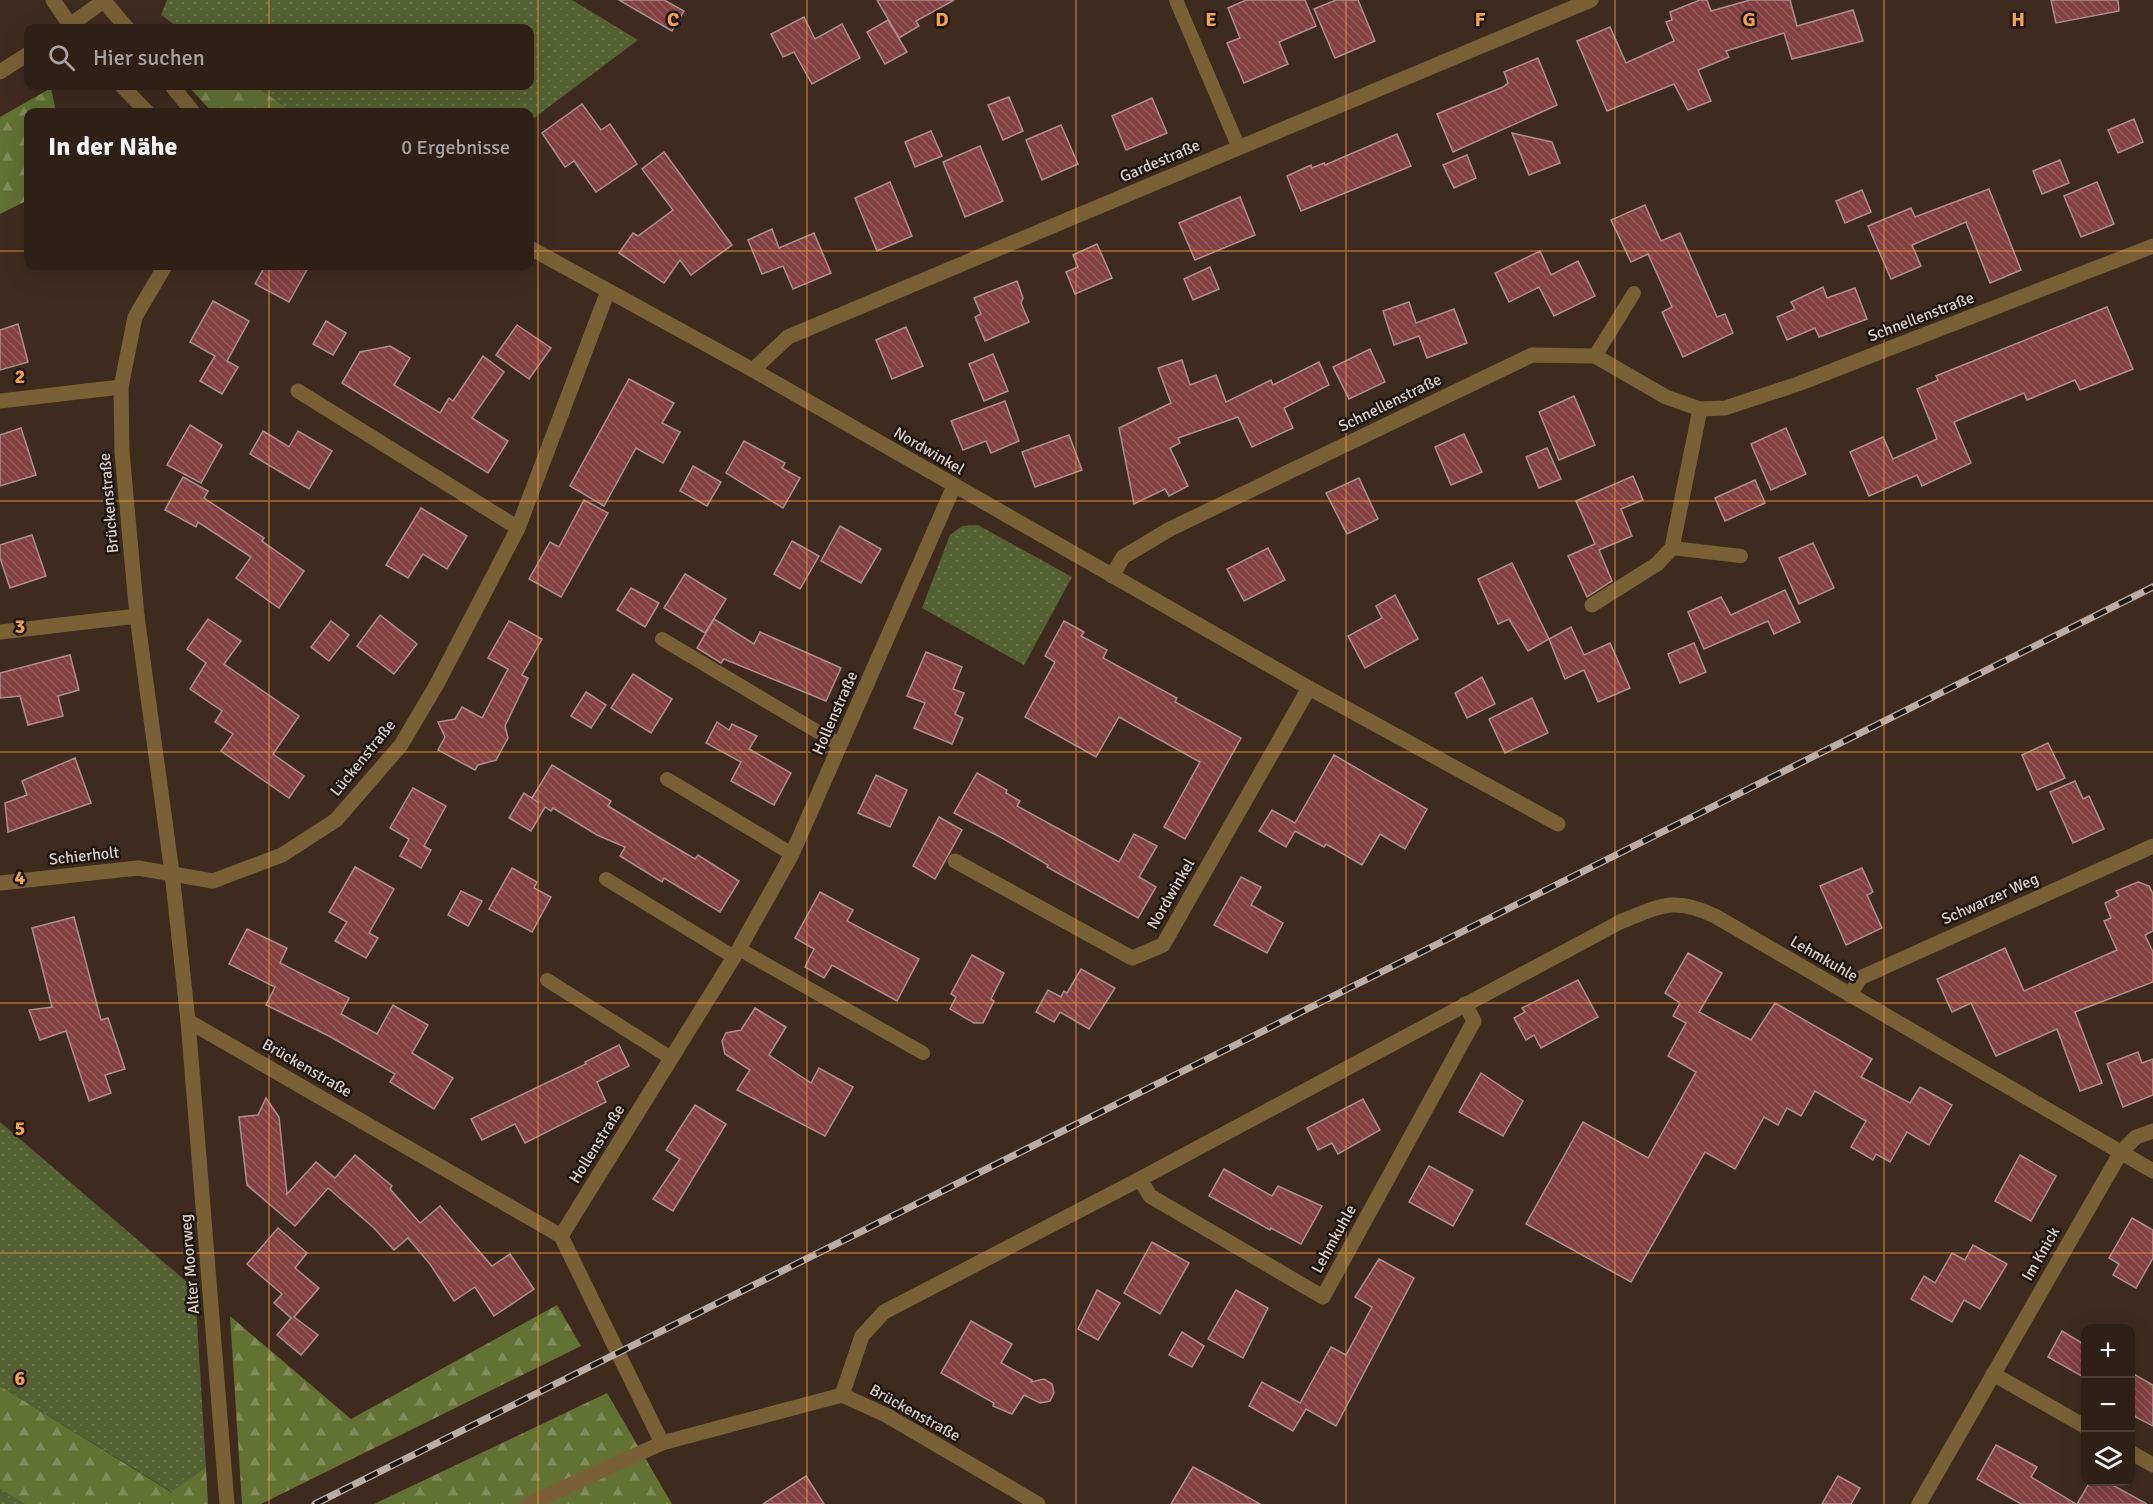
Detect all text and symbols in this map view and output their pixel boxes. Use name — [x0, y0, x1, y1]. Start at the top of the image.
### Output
text: C — [667, 7, 679, 32]
text: D — [935, 7, 949, 32]
text: E — [1205, 7, 1217, 32]
text: F — [1475, 7, 1486, 32]
text: G — [1742, 7, 1756, 32]
text: H — [2011, 7, 2025, 32]
search box — [24, 24, 534, 90]
icon: search — [45, 41, 78, 74]
text: Hier suchen — [93, 44, 205, 71]
text: In der Nähe — [48, 131, 178, 163]
text: 0 Ergebnisse — [401, 135, 510, 160]
street label: Gardestraße — [1117, 135, 1203, 187]
street label: Schnellenstraße — [1865, 288, 1977, 346]
text: 2 — [15, 364, 25, 389]
street label: Schnellenstraße — [1335, 369, 1445, 437]
street label: Nordwinkel — [890, 423, 968, 479]
street label: Brückenstraße — [95, 452, 123, 554]
text: 3 — [15, 614, 25, 639]
street label: Hollenstraße — [808, 668, 862, 758]
street label: Lückenstraße — [326, 715, 400, 801]
street label: Schierholt — [48, 842, 120, 870]
street label: Nordwinkel — [1143, 855, 1199, 933]
text: 4 — [15, 865, 26, 890]
street label: Schwarzer Weg — [1938, 869, 2042, 929]
street label: Lehmkuhle — [1786, 932, 1862, 986]
street label: Brückenstraße — [258, 1034, 356, 1102]
street label: Hollenstraße — [565, 1101, 629, 1187]
text: 5 — [15, 1116, 25, 1141]
street label: Lehmkuhle — [1307, 1201, 1361, 1277]
street label: Alter Moorweg — [176, 1213, 204, 1315]
street label: Im Knick — [2018, 1223, 2064, 1285]
map controls — [2081, 1324, 2135, 1486]
button: + — [2081, 1324, 2135, 1378]
text: 6 — [15, 1366, 26, 1391]
button: − — [2081, 1378, 2135, 1432]
street label: Brückenstraße — [866, 1380, 964, 1446]
button: layers — [2081, 1432, 2135, 1486]

